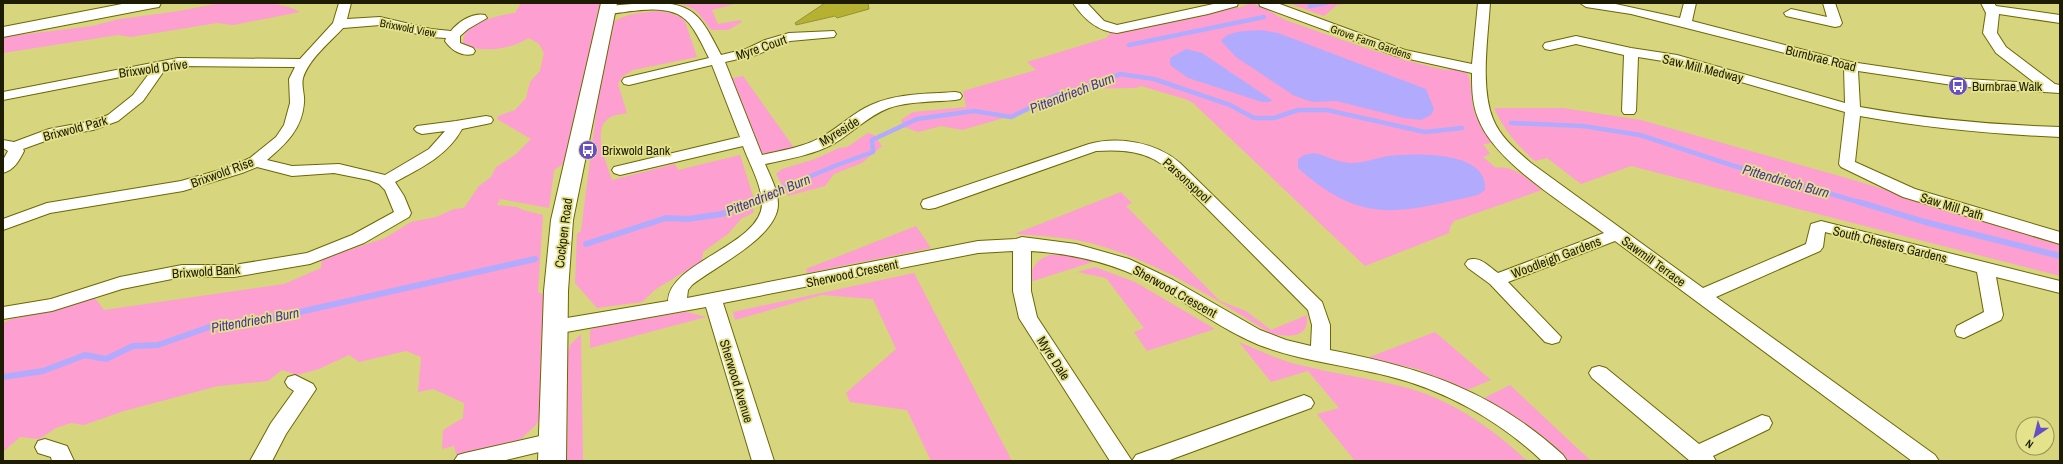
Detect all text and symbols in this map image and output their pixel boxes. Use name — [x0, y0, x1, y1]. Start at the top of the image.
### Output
street label: Brixwold View — [379, 16, 438, 40]
street label: Grove Farm Gardens — [1329, 22, 1414, 63]
street label: Myre Court — [733, 31, 789, 64]
street label: Burnbrae Road — [1784, 41, 1858, 75]
street label: Saw Mill Medway — [1661, 50, 1746, 87]
street label: Brixwold Drive — [118, 55, 189, 82]
water label: Pittendriech Burn — [1027, 69, 1117, 117]
bus stop icon: Burnbrae Walk — [1947, 75, 1969, 97]
place label: Burnbrae Walk — [1972, 78, 2043, 95]
street label: Brixwold Park — [41, 112, 110, 145]
street label: Myreside — [816, 113, 862, 150]
bus stop icon: Brixwold Bank — [577, 139, 599, 161]
place label: Brixwold Bank — [602, 142, 671, 159]
street label: Brixwold Rise — [188, 153, 256, 192]
street label: Parsonspool — [1159, 154, 1214, 207]
water label: Pittendriech Burn — [1741, 160, 1831, 202]
water label: Pittendriech Burn — [723, 170, 813, 220]
street label: Saw Mill Path — [1918, 189, 1986, 224]
street label: Cockpen Road — [551, 197, 576, 269]
street label: South Chesters Gardens — [1831, 222, 1949, 267]
street label: Sawmill Terrace — [1618, 232, 1689, 291]
street label: Woodleigh Gardens — [1509, 233, 1603, 282]
street label: Sherwood Crescent — [805, 255, 900, 292]
street label: Brixwold Bank — [171, 261, 241, 282]
street label: Sherwood Crescent — [1130, 261, 1220, 322]
water label: Pittendriech Burn — [209, 303, 301, 337]
street label: Myre Dale — [1033, 333, 1074, 383]
street label: Sherwood Avenue — [716, 337, 757, 425]
north arrow — [2015, 416, 2055, 456]
text: N — [2023, 437, 2036, 452]

